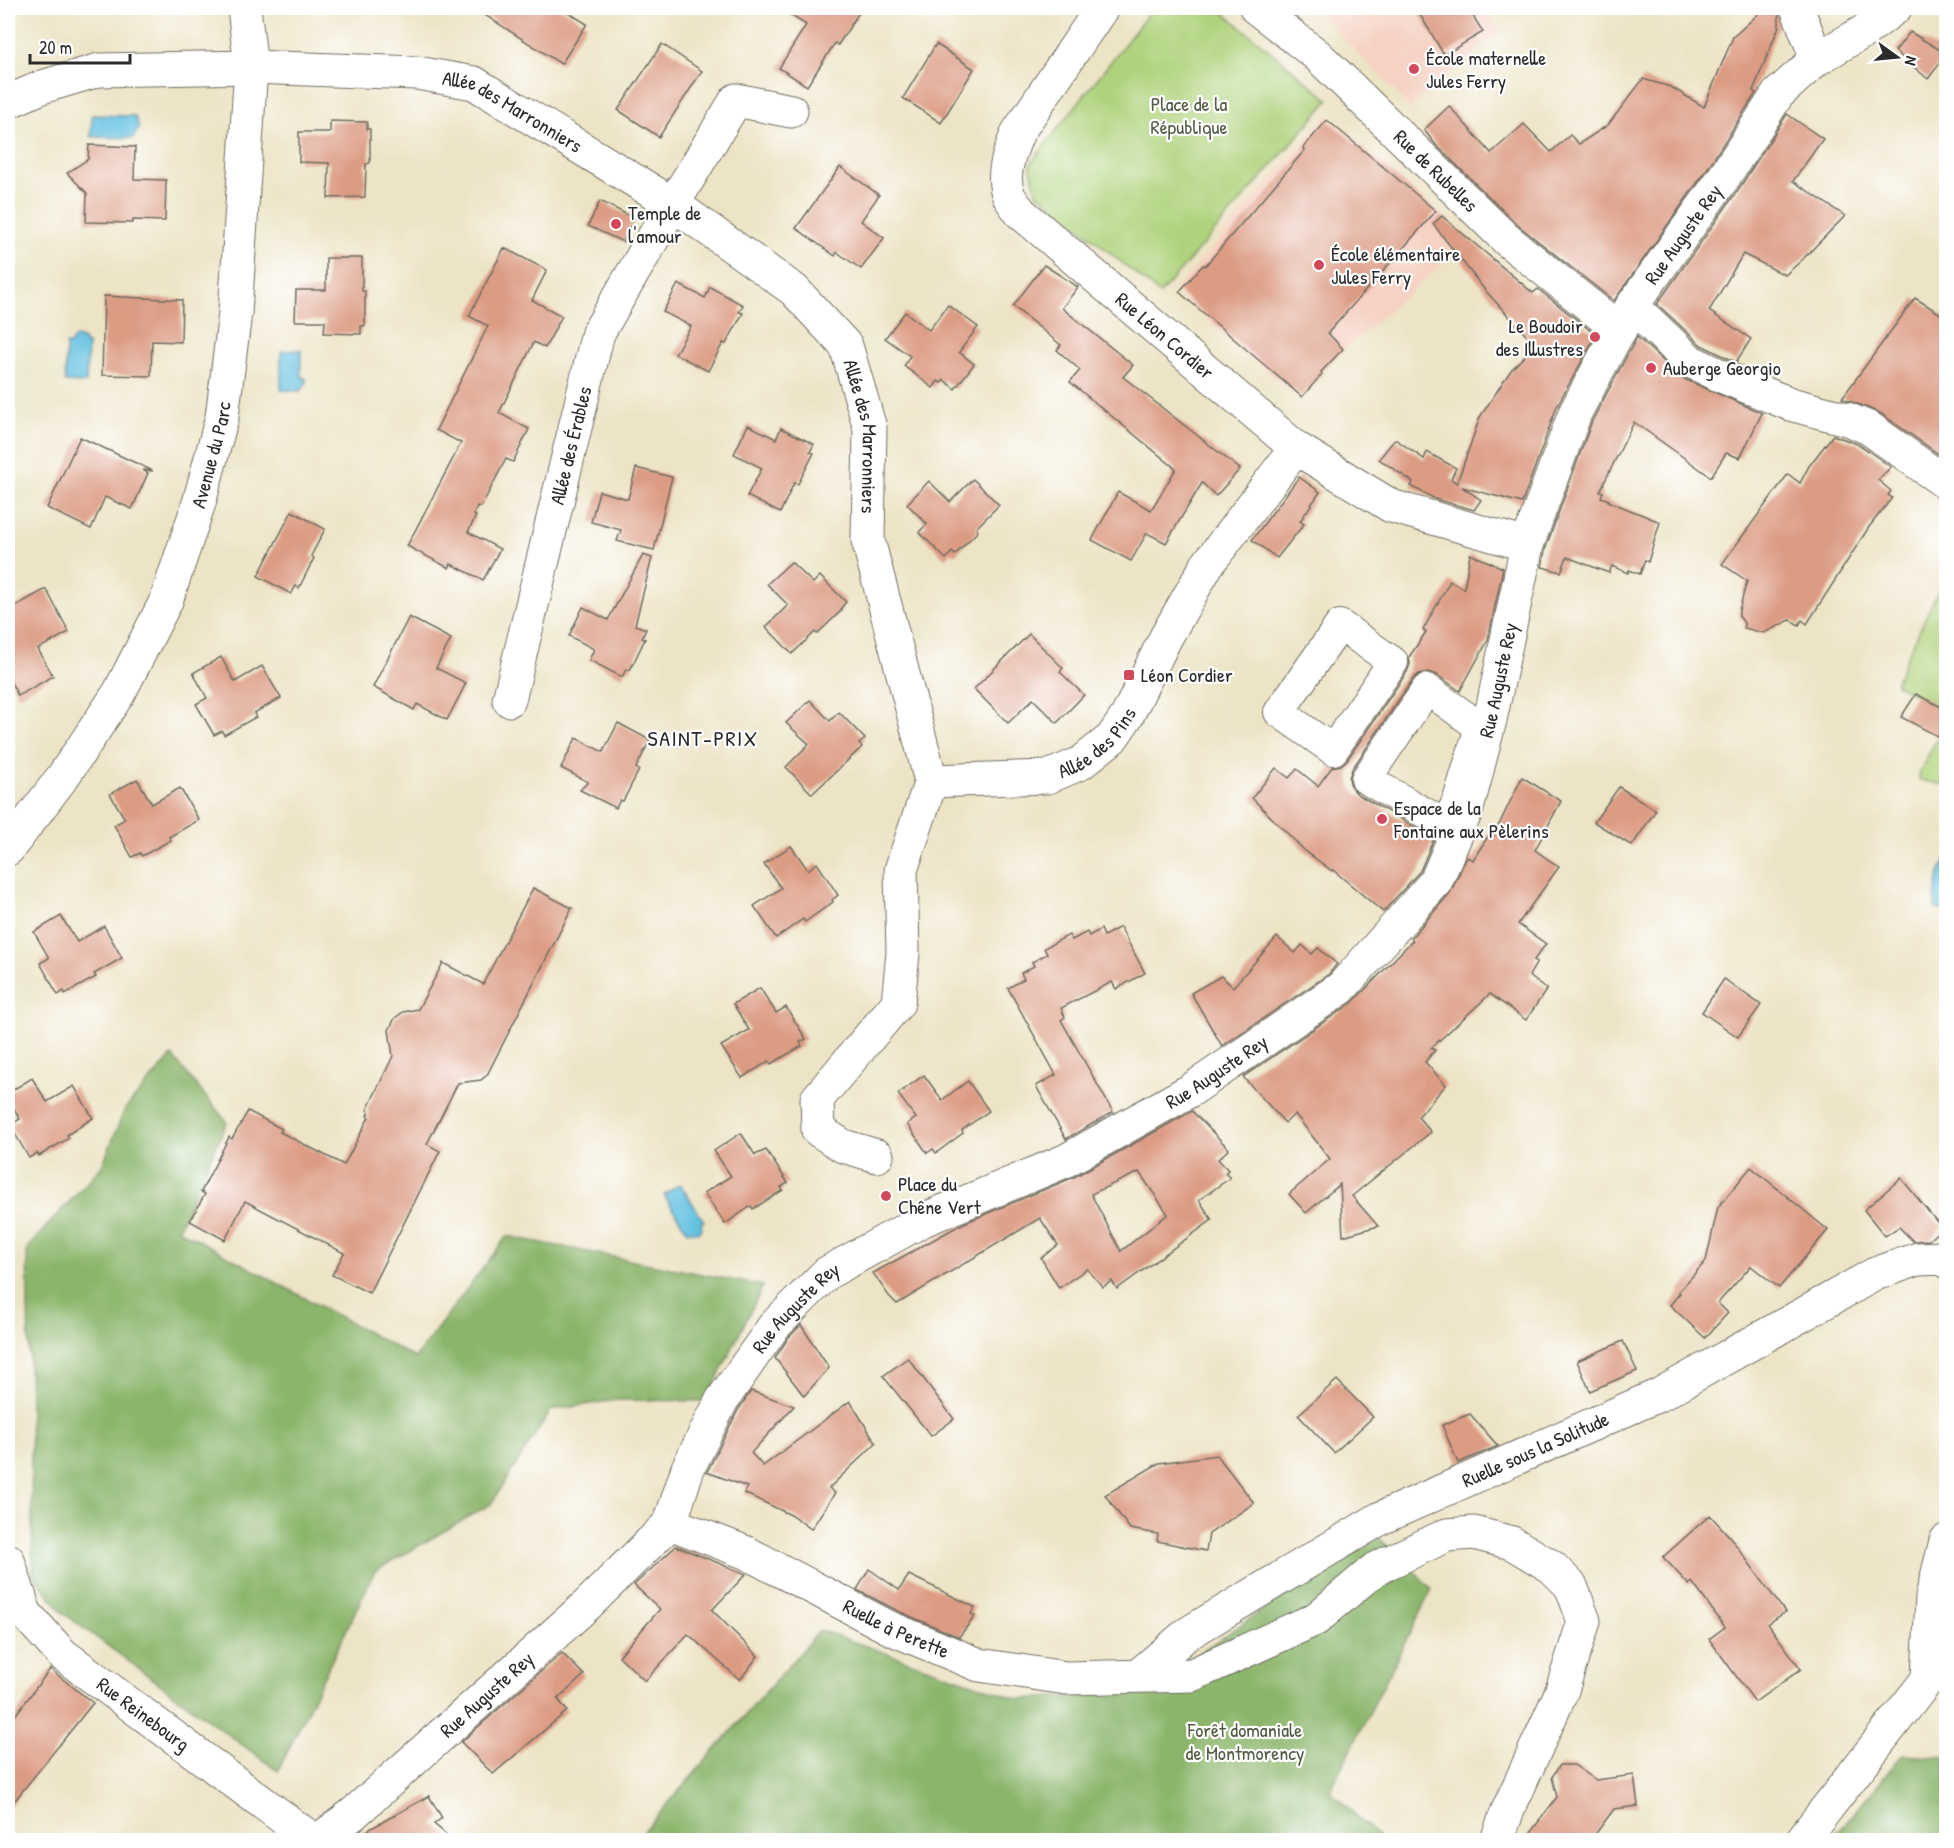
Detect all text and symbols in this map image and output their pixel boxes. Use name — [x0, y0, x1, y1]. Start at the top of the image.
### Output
scale bar — [30, 27, 130, 65]
north arrow — [1867, 27, 1927, 87]
text: 20 m — [39, 35, 72, 60]
place label: École maternelle Jules Ferry — [1426, 44, 1546, 94]
text: N — [1900, 54, 1923, 68]
marker: École maternelle Jules Ferry — [1407, 62, 1421, 76]
street label: Allée des Marronniers — [440, 64, 588, 159]
park label: Place de la République — [1151, 90, 1227, 140]
street label: Rue de Rubelles — [1388, 123, 1484, 218]
street label: Rue Auguste Rey — [1638, 179, 1728, 290]
place label: Temple de l'amour — [628, 199, 701, 249]
marker: Temple de l'amour — [609, 217, 623, 231]
place label: École élémentaire Jules Ferry — [1331, 240, 1460, 290]
marker: École élémentaire Jules Ferry — [1312, 258, 1326, 272]
street label: Rue Léon Cordier — [1110, 286, 1220, 385]
place label: Le Boudoir des Illustres — [1496, 312, 1583, 362]
marker: Le Boudoir des Illustres — [1588, 330, 1602, 344]
place label: Auberge Georgio — [1663, 354, 1781, 381]
street label: Allée des Marronniers — [838, 356, 884, 514]
marker: Auberge Georgio — [1644, 361, 1658, 375]
street label: Allée des Érables — [543, 383, 598, 507]
street label: Avenue du Parc — [184, 400, 237, 511]
street label: Rue Auguste Rey — [1472, 620, 1523, 741]
place label: Léon Cordier — [1141, 661, 1233, 688]
marker: Léon Cordier — [1122, 668, 1136, 682]
street label: Allée des Pins — [1054, 703, 1142, 784]
district label: SAINT-PRIX — [648, 723, 758, 753]
place label: Espace de la Fontaine aux Pèlerins — [1393, 794, 1549, 844]
marker: Espace de la Fontaine aux Pèlerins — [1375, 812, 1389, 826]
street label: Rue Auguste Rey — [1161, 1028, 1273, 1115]
place label: Place du Chêne Vert — [898, 1170, 982, 1220]
marker: Place du Chêne Vert — [879, 1189, 893, 1203]
street label: Rue Auguste Rey — [745, 1255, 844, 1358]
street label: Ruelle sous la Solitude — [1458, 1405, 1613, 1493]
street label: Ruelle à Perette — [839, 1592, 953, 1664]
street label: Rue Auguste Rey — [434, 1645, 539, 1743]
street label: Rue Reinebourg — [92, 1670, 196, 1757]
park label: Forêt domaniale de Montmorency — [1186, 1716, 1304, 1766]

